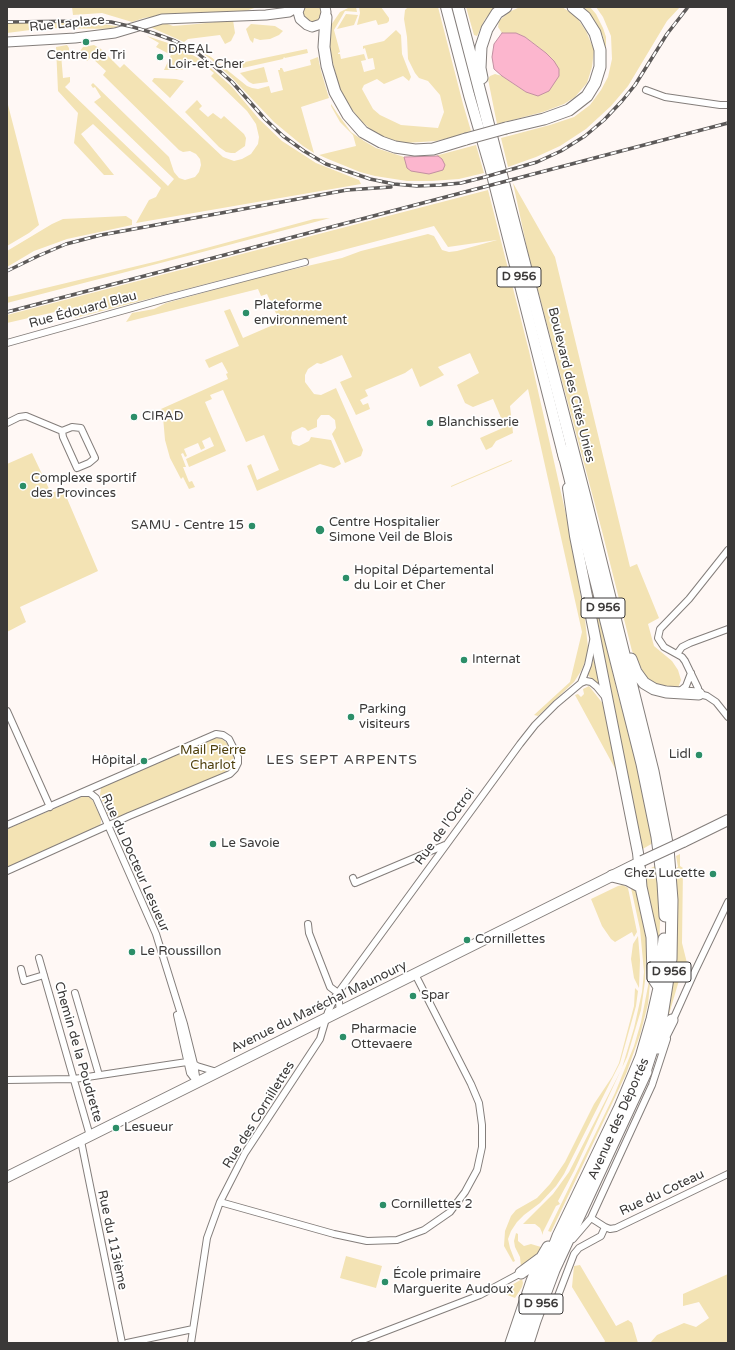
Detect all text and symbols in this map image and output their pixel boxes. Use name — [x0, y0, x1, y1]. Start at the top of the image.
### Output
street label: Rue Laplace — [29, 12, 105, 36]
marker: Centre de Tri — [81, 37, 91, 47]
place label: DREAL Loir-et-Cher — [168, 42, 244, 73]
place label: Centre de Tri — [47, 48, 125, 64]
marker: DREAL Loir-et-Cher — [155, 52, 165, 62]
road number: D 956 — [497, 267, 541, 287]
street label: Rue Édouard Blau — [27, 288, 139, 332]
place label: Plateforme environnement — [254, 298, 347, 329]
street label: Boulevard des Cités Unies — [544, 306, 598, 464]
marker: Plateforme environnement — [241, 308, 251, 318]
place label: CIRAD — [142, 409, 183, 425]
marker: CIRAD — [129, 412, 139, 422]
place label: Blanchisserie — [438, 415, 519, 431]
marker: Blanchisserie — [425, 418, 435, 428]
place label: Complexe sportif des Provinces — [31, 471, 136, 502]
marker: Complexe sportif des Provinces — [18, 481, 28, 491]
place label: Centre Hospitalier Simone Veil de Blois — [329, 515, 453, 546]
place label: SAMU - Centre 15 — [131, 518, 244, 534]
marker: SAMU - Centre 15 — [247, 521, 257, 531]
marker: Centre Hospitalier Simone Veil de Blois — [314, 524, 326, 536]
place label: Hopital Départemental du Loir et Cher — [354, 563, 494, 594]
marker: Hopital Départemental du Loir et Cher — [341, 573, 351, 583]
road number: D 956 — [581, 598, 625, 618]
place label: Internat — [472, 652, 521, 668]
marker: Internat — [459, 655, 469, 665]
place label: Parking visiteurs — [359, 702, 410, 733]
marker: Parking visiteurs — [346, 712, 356, 722]
park label: Mail Pierre Charlot — [180, 743, 246, 774]
place label: Lidl — [669, 747, 691, 763]
marker: Lidl — [694, 750, 704, 760]
district label: LES SEPT ARPENTS — [266, 752, 418, 768]
place label: Hôpital — [92, 753, 136, 769]
marker: Hôpital — [139, 756, 149, 766]
street label: Rue de l'Octroi — [412, 786, 478, 868]
street label: Rue du Docteur Lesueur — [97, 792, 173, 934]
place label: Le Savoie — [221, 836, 280, 852]
marker: Le Savoie — [208, 839, 218, 849]
place label: Chez Lucette — [624, 866, 705, 882]
marker: Chez Lucette — [708, 869, 718, 879]
place label: Cornillettes — [475, 932, 545, 948]
marker: Cornillettes — [462, 935, 472, 945]
place label: Le Roussillon — [140, 944, 221, 960]
marker: Le Roussillon — [127, 947, 137, 957]
street label: Avenue du Maréchal Maunoury — [229, 958, 409, 1056]
road number: D 956 — [647, 962, 691, 982]
street label: Chemin de la Poudrette — [50, 980, 106, 1124]
place label: Spar — [421, 988, 449, 1004]
marker: Spar — [408, 991, 418, 1001]
place label: Pharmacie Ottevaere — [351, 1022, 417, 1053]
marker: Pharmacie Ottevaere — [338, 1032, 348, 1042]
street label: Avenue des Déportés — [585, 1056, 653, 1182]
street label: Rue des Cornillettes — [220, 1059, 298, 1171]
place label: Lesueur — [124, 1120, 173, 1136]
marker: Lesueur — [111, 1123, 121, 1133]
street label: Rue du Coteau — [617, 1167, 707, 1219]
street label: Rue du 113ième — [94, 1189, 130, 1291]
place label: Cornillettes 2 — [391, 1197, 473, 1213]
marker: Cornillettes 2 — [378, 1200, 388, 1210]
place label: École primaire Marguerite Audoux — [393, 1267, 513, 1298]
marker: École primaire Marguerite Audoux — [380, 1277, 390, 1287]
road number: D 956 — [519, 1294, 563, 1314]

